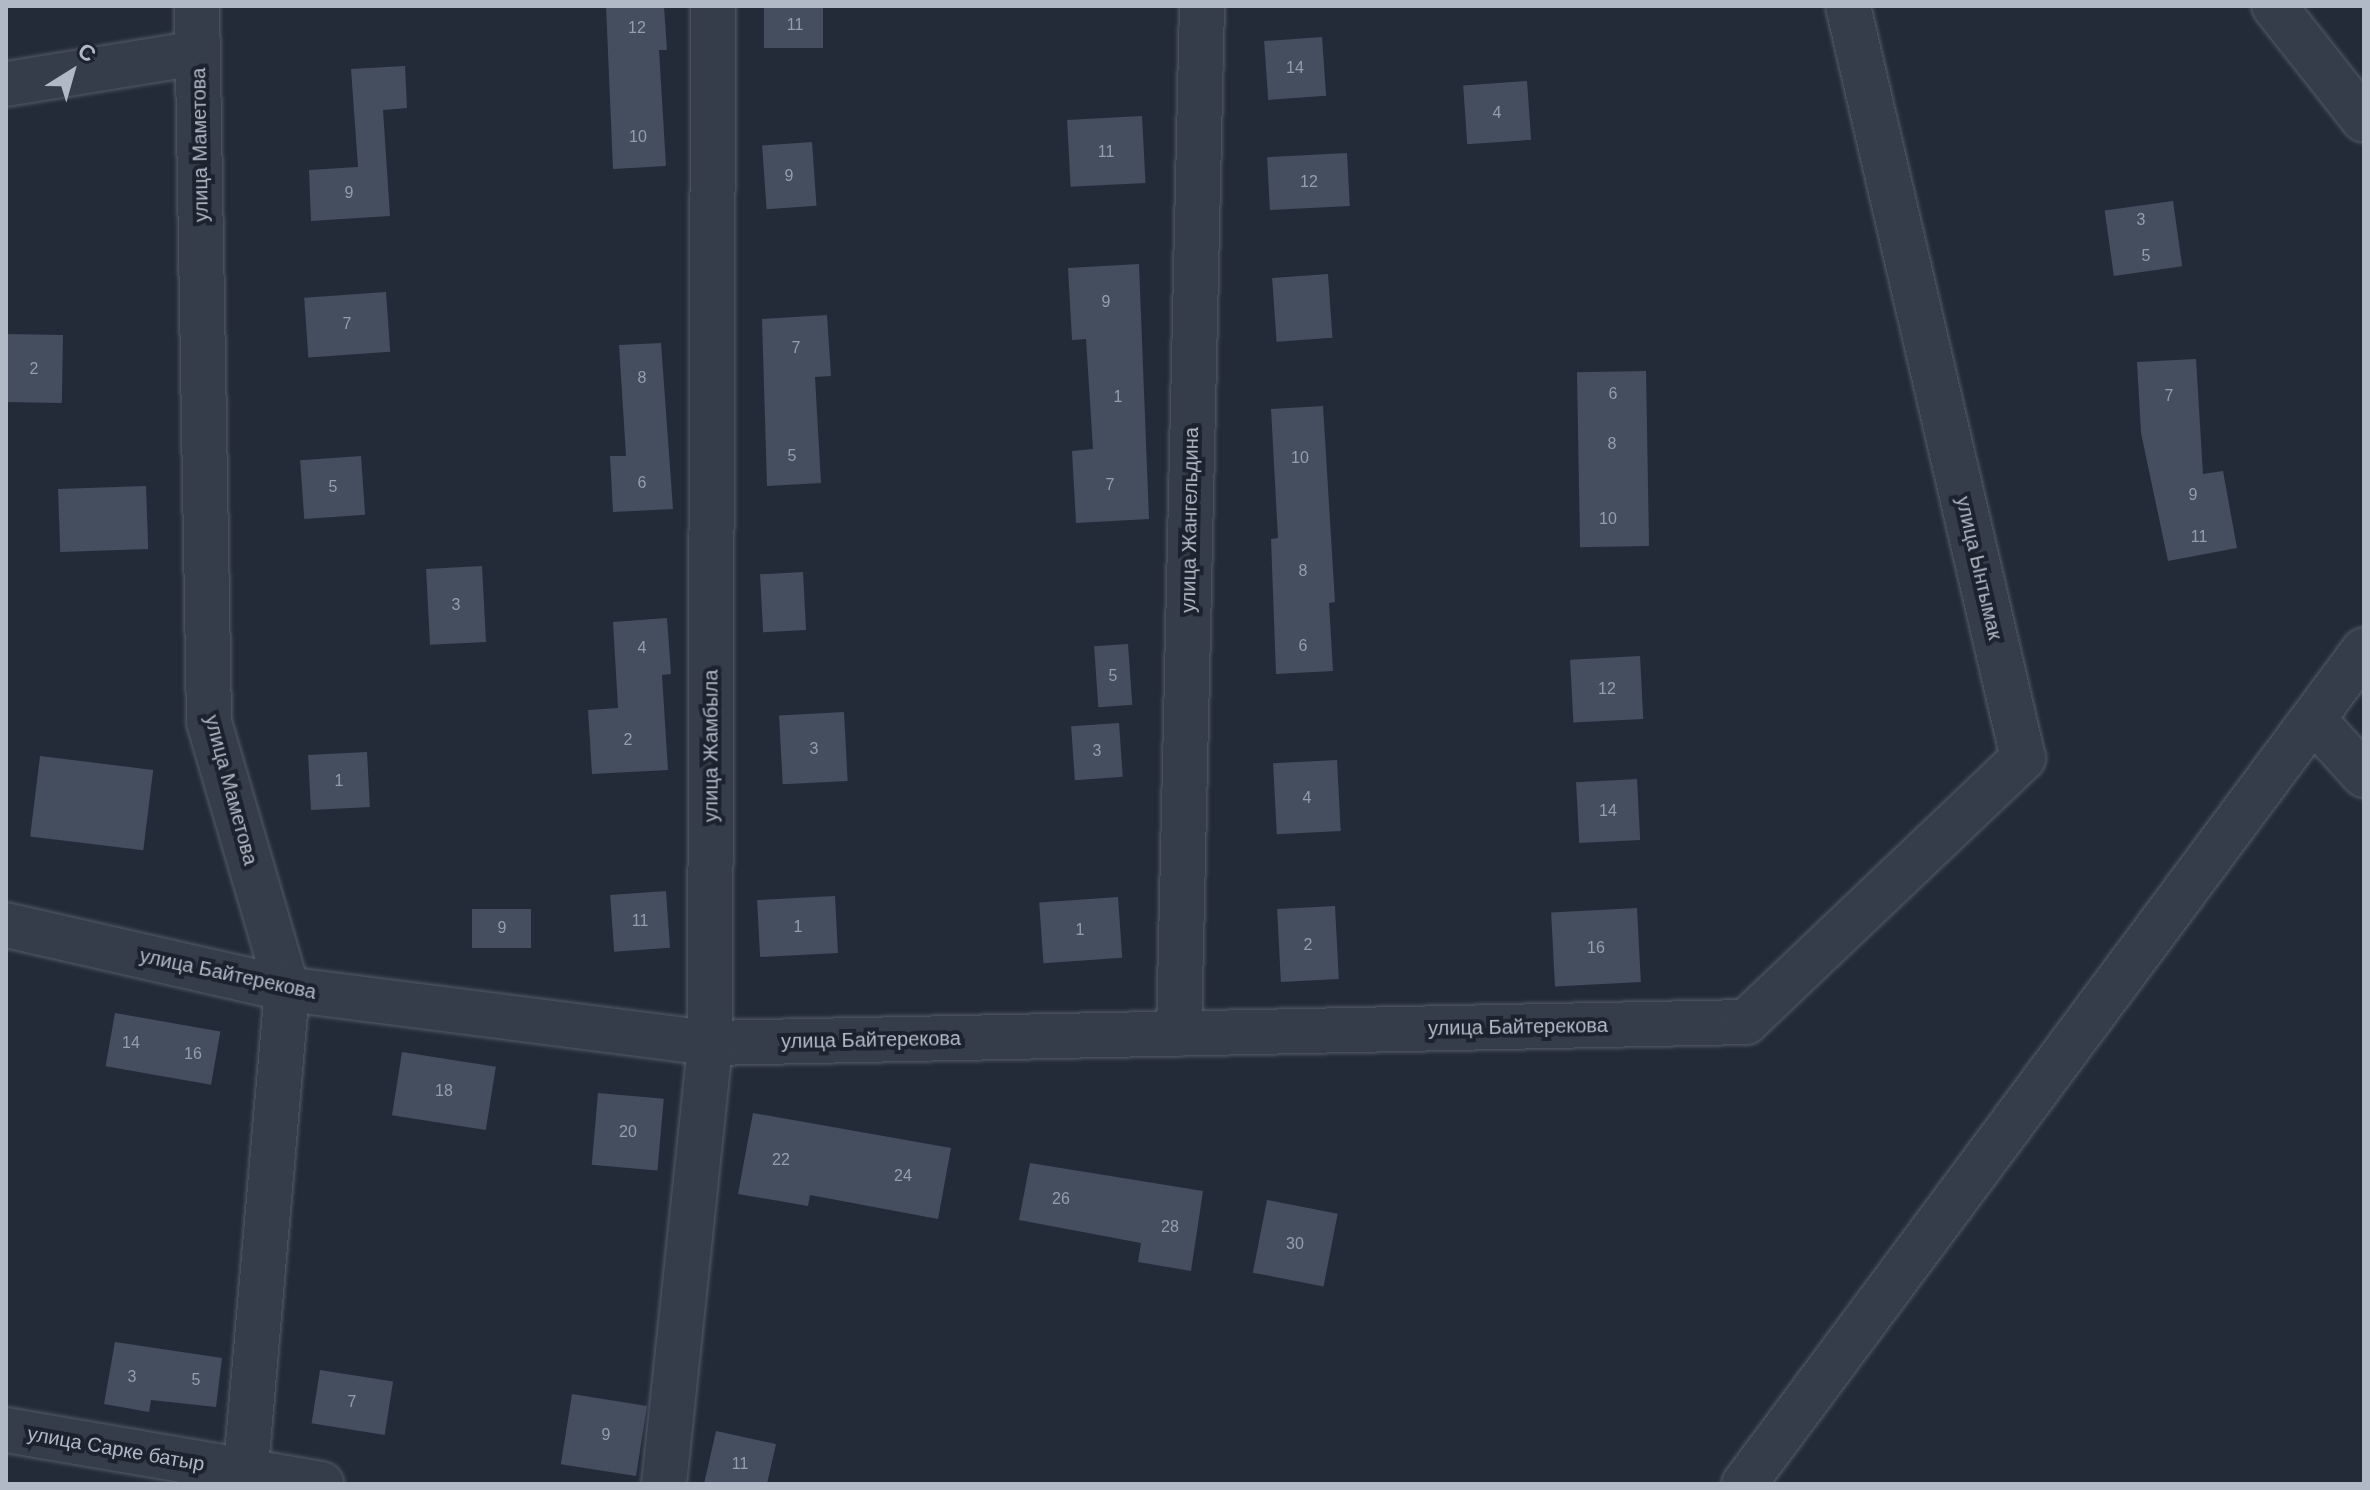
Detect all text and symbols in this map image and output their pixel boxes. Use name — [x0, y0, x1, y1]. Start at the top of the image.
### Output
house number: 11 — [787, 15, 803, 35]
house number: 12 — [628, 18, 646, 38]
north arrow — [32, 32, 112, 112]
text: С — [73, 38, 101, 67]
house number: 14 — [1286, 58, 1304, 78]
street label: улица Маметова — [187, 68, 213, 222]
house number: 4 — [1493, 103, 1501, 123]
house number: 10 — [629, 127, 647, 147]
house number: 11 — [1098, 142, 1114, 162]
house number: 9 — [785, 166, 793, 186]
house number: 12 — [1300, 172, 1318, 192]
house number: 9 — [345, 183, 353, 203]
house number: 3 — [2137, 210, 2145, 230]
house number: 5 — [2142, 246, 2150, 266]
house number: 9 — [1102, 292, 1110, 312]
house number: 7 — [343, 314, 351, 334]
house number: 7 — [792, 338, 800, 358]
house number: 2 — [30, 359, 38, 379]
house number: 8 — [638, 368, 646, 388]
house number: 6 — [1609, 384, 1617, 404]
house number: 7 — [2165, 386, 2173, 406]
house number: 1 — [1114, 387, 1122, 407]
street label: улица Жангельдина — [1176, 427, 1204, 613]
house number: 8 — [1608, 434, 1616, 454]
house number: 5 — [788, 446, 796, 466]
house number: 10 — [1291, 448, 1309, 468]
house number: 6 — [638, 473, 646, 493]
house number: 7 — [1106, 475, 1114, 495]
house number: 5 — [329, 477, 337, 497]
house number: 9 — [2189, 485, 2197, 505]
street label: улица Ынтымак — [1951, 494, 2007, 642]
house number: 10 — [1599, 509, 1617, 529]
house number: 11 — [2191, 527, 2207, 547]
house number: 8 — [1299, 561, 1307, 581]
house number: 3 — [452, 595, 460, 615]
house number: 6 — [1299, 636, 1307, 656]
house number: 4 — [638, 638, 646, 658]
house number: 5 — [1109, 666, 1117, 686]
street label: улица Жамбыла — [699, 670, 723, 822]
house number: 12 — [1598, 679, 1616, 699]
street label: улица Маметова — [199, 712, 263, 868]
house number: 2 — [624, 730, 632, 750]
house number: 3 — [810, 739, 818, 759]
house number: 3 — [1093, 741, 1101, 761]
house number: 1 — [335, 771, 343, 791]
house number: 4 — [1303, 788, 1311, 808]
house number: 14 — [1599, 801, 1617, 821]
house number: 11 — [632, 911, 648, 931]
house number: 1 — [794, 917, 802, 937]
house number: 9 — [498, 918, 506, 938]
house number: 1 — [1076, 920, 1084, 940]
house number: 2 — [1304, 935, 1312, 955]
house number: 16 — [1587, 938, 1605, 958]
street label: улица Байтерекова — [138, 944, 318, 1004]
street label: улица Байтерекова — [1428, 1013, 1608, 1041]
street label: улица Байтерекова — [781, 1026, 961, 1054]
house number: 14 — [122, 1033, 140, 1053]
house number: 16 — [184, 1044, 202, 1064]
house number: 18 — [435, 1081, 453, 1101]
house number: 20 — [619, 1122, 637, 1142]
house number: 22 — [772, 1150, 790, 1170]
house number: 24 — [894, 1166, 912, 1186]
house number: 26 — [1052, 1189, 1070, 1209]
house number: 28 — [1161, 1217, 1179, 1237]
house number: 30 — [1286, 1234, 1304, 1254]
house number: 3 — [128, 1367, 136, 1387]
house number: 5 — [192, 1370, 200, 1390]
house number: 7 — [348, 1392, 356, 1412]
street label: улица Сарке батыр — [26, 1422, 206, 1476]
house number: 9 — [602, 1425, 610, 1445]
house number: 11 — [732, 1454, 748, 1474]

